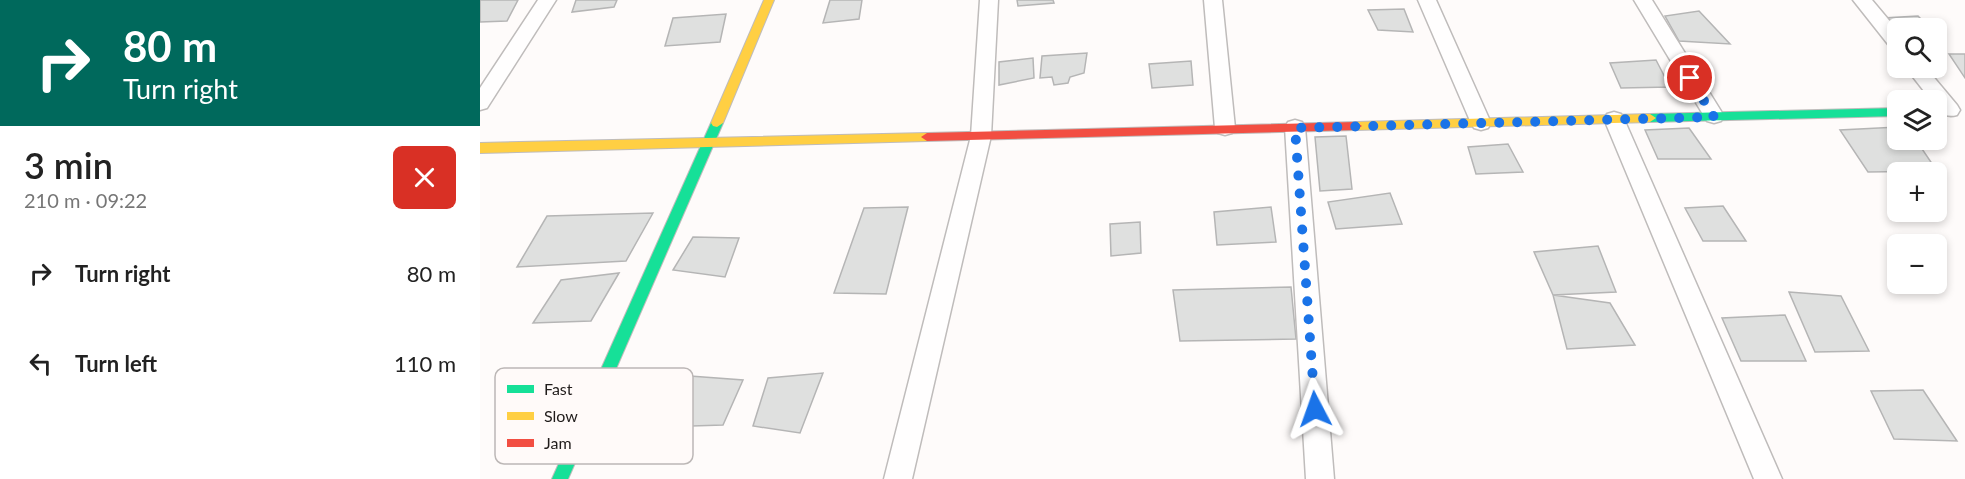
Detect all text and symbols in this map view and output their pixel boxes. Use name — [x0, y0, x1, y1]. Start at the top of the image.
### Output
map controls — [1887, 18, 1947, 294]
button: search — [1887, 18, 1947, 78]
text: 80 m — [123, 21, 217, 71]
icon: right — [24, 24, 102, 102]
pin — [1664, 52, 1715, 103]
icon: arrive — [1673, 61, 1706, 94]
text: Turn right — [123, 72, 238, 105]
button: layers — [1887, 90, 1947, 150]
text: 3 min — [24, 143, 113, 187]
button: close — [393, 146, 456, 209]
button: + — [1887, 162, 1947, 222]
text: 210 m · 09:22 — [24, 188, 147, 212]
button: − — [1887, 234, 1947, 294]
icon: right — [24, 257, 57, 290]
text: Turn right — [75, 260, 170, 287]
text: 80 m — [407, 260, 456, 287]
icon: left — [24, 347, 57, 380]
text: Turn left — [75, 350, 157, 377]
text: 110 m — [394, 350, 456, 377]
legend — [495, 368, 693, 464]
position arrow — [1283, 377, 1347, 441]
text: Fast — [544, 379, 573, 398]
text: Slow — [544, 406, 578, 425]
text: Jam — [544, 433, 572, 452]

